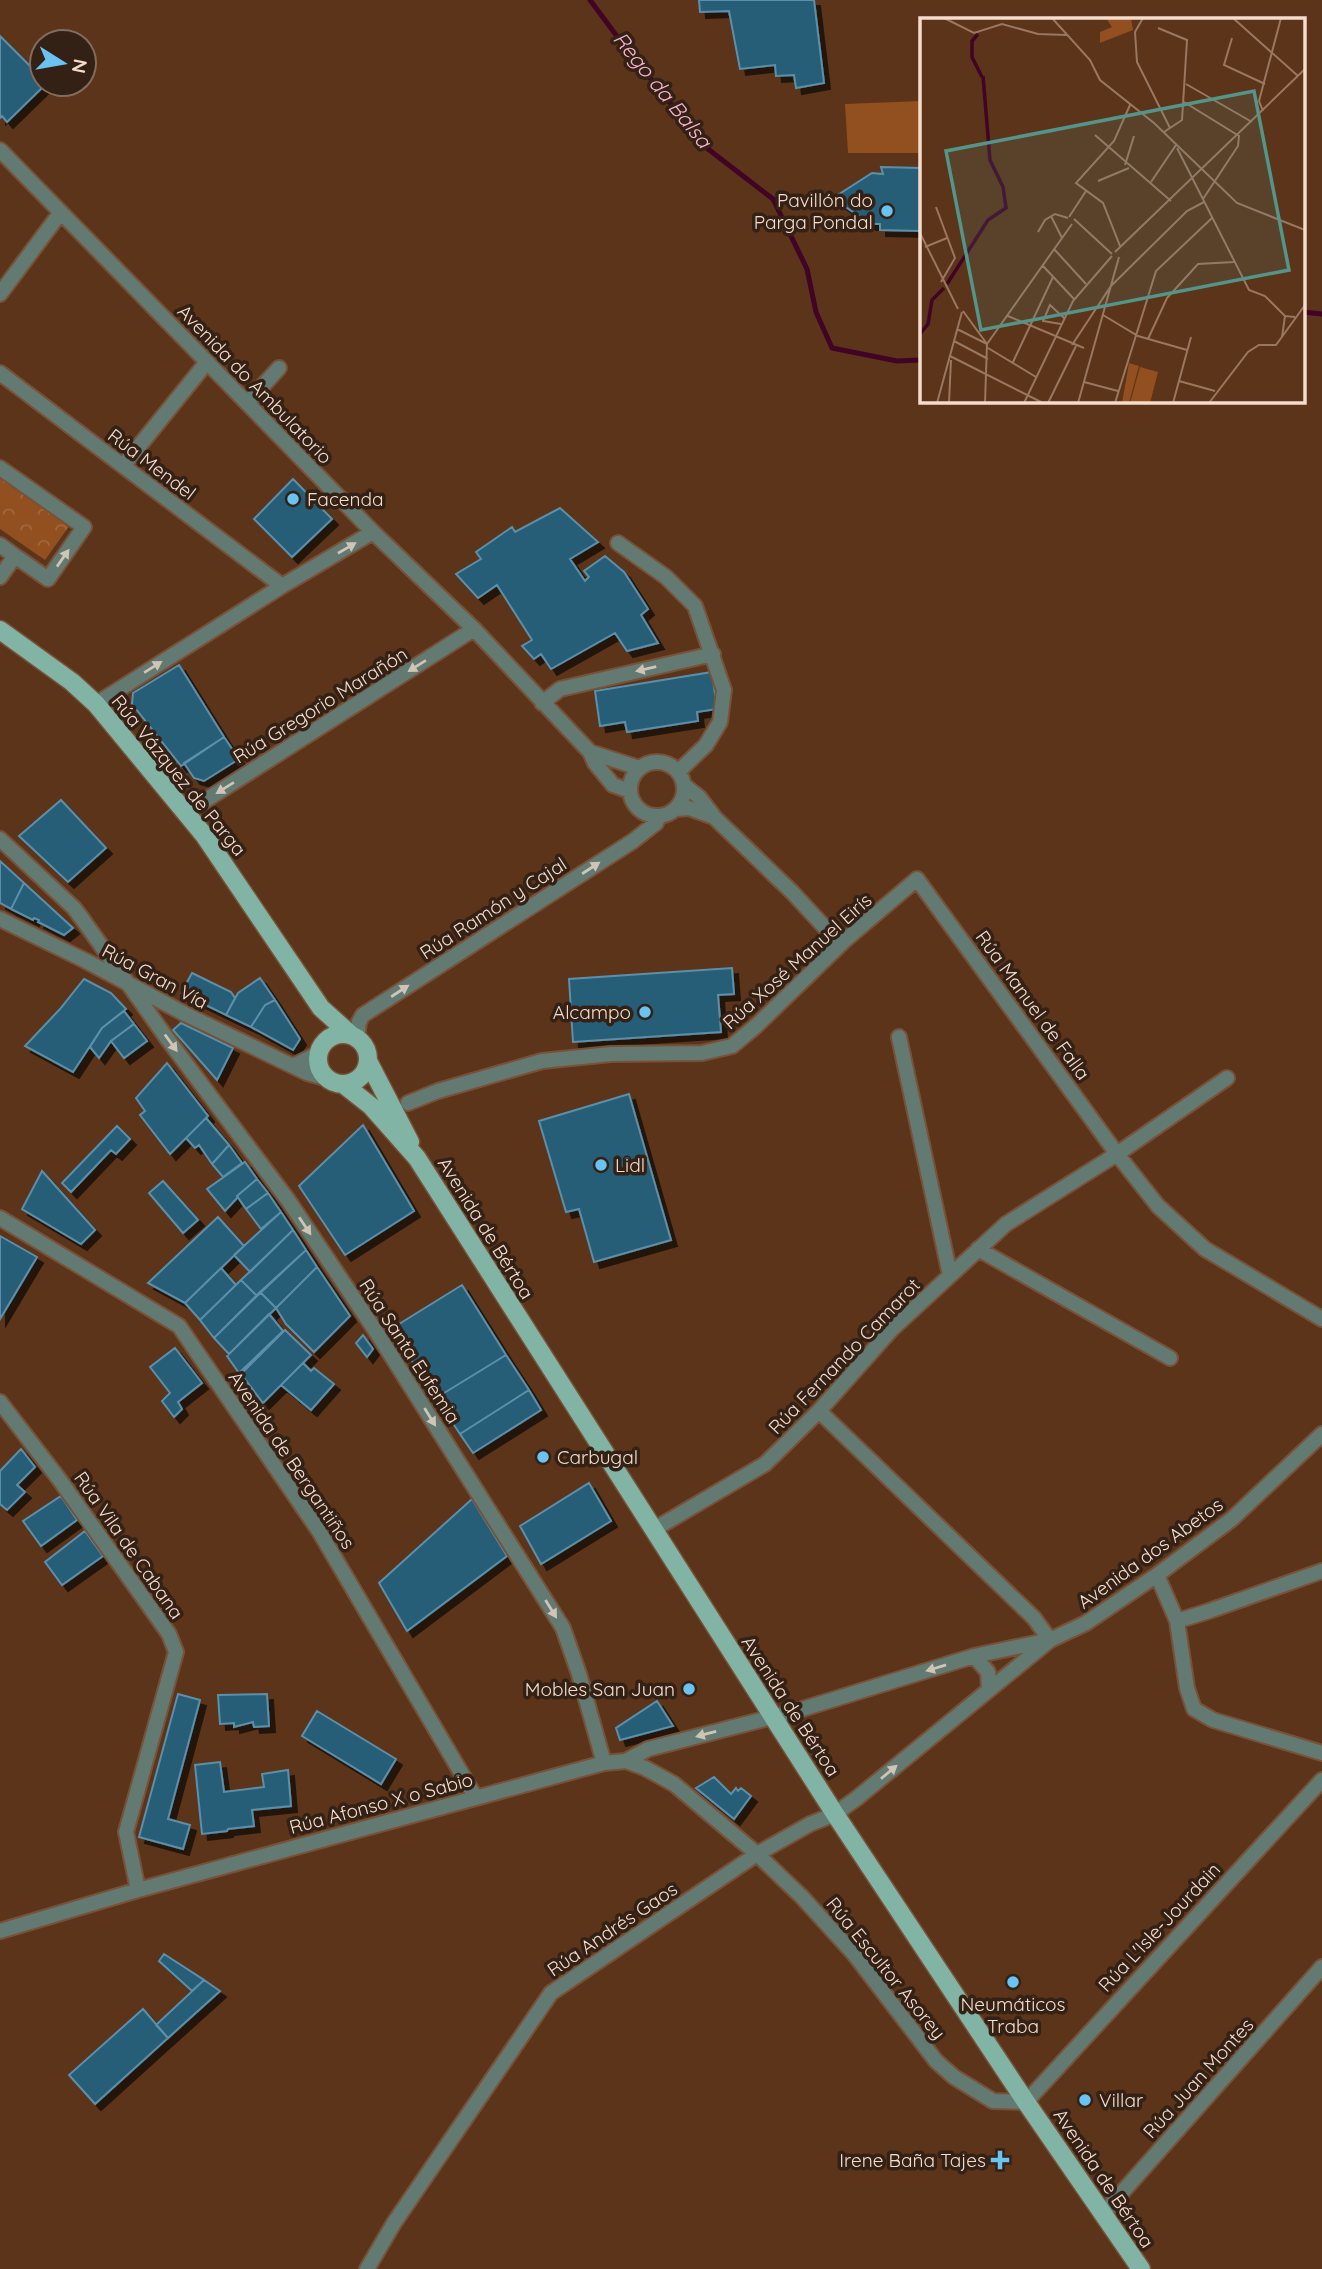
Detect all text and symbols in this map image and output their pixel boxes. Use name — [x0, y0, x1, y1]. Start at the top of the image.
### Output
inset map — [920, 18, 1304, 402]
water label: Rego da Balsa — [608, 26, 718, 154]
north arrow — [28, 28, 98, 98]
text: N — [67, 57, 93, 75]
place label: Pavillón do Parga Pondal — [754, 188, 873, 234]
marker: Pavillón do Parga Pondal — [879, 203, 895, 219]
street label: Avenida do Ambulatorio — [173, 299, 337, 469]
street label: Rúa Mendel — [103, 423, 201, 505]
place label: Facenda — [307, 487, 383, 511]
marker: Facenda — [285, 491, 301, 507]
one-way arrow — [337, 541, 356, 554]
one-way arrow — [56, 549, 70, 567]
street label: Rúa Gregorio Marañón — [228, 642, 412, 768]
one-way arrow — [407, 659, 426, 672]
one-way arrow — [144, 661, 163, 674]
one-way arrow — [635, 664, 657, 675]
street label: Rúa Vázquez de Parga — [107, 689, 251, 861]
one-way arrow — [215, 781, 234, 794]
street label: Rúa Ramón y Cajal — [415, 852, 571, 964]
one-way arrow — [582, 861, 600, 875]
street label: Rúa Xosé Manuel Eirís — [718, 888, 876, 1034]
street label: Rúa Manuel de Falla — [971, 926, 1095, 1084]
street label: Rúa Gran Vía — [98, 938, 212, 1014]
one-way arrow — [390, 985, 409, 998]
place label: Alcampo — [553, 1000, 631, 1024]
marker: Alcampo — [637, 1004, 653, 1020]
one-way arrow — [164, 1034, 178, 1052]
street label: Avenida de Bértoa — [433, 1153, 539, 1303]
place label: Lidl — [615, 1153, 645, 1177]
marker: Lidl — [593, 1157, 609, 1173]
one-way arrow — [299, 1216, 312, 1236]
street label: Rúa Fernando Camarot — [763, 1273, 925, 1439]
street label: Rúa Santa Eufemia — [354, 1274, 466, 1428]
street label: Avenida de Bergantiños — [224, 1366, 361, 1554]
one-way arrow — [423, 1407, 436, 1426]
place label: Carbugal — [557, 1445, 638, 1469]
marker: Carbugal — [535, 1449, 551, 1465]
street label: Rúa Vila de Cabana — [69, 1467, 189, 1623]
street label: Avenida dos Abetos — [1073, 1492, 1228, 1614]
one-way arrow — [545, 1599, 558, 1619]
street label: Avenida de Bértoa — [737, 1631, 845, 1781]
one-way arrow — [925, 1663, 946, 1674]
place label: Mobles San Juan — [525, 1677, 675, 1701]
marker: Mobles San Juan — [681, 1681, 697, 1697]
one-way arrow — [695, 1729, 717, 1740]
one-way arrow — [879, 1764, 897, 1779]
street label: Rúa Afonso X o Sabio — [287, 1767, 475, 1839]
street label: Rúa L'Isle-Jourdain — [1093, 1857, 1225, 1997]
street label: Rúa Andrés Gaos — [542, 1877, 682, 1981]
street label: Rúa Escultor Asorey — [821, 1892, 951, 2044]
marker: Neumáticos Traba — [1005, 1974, 1021, 1990]
place label: Neumáticos Traba — [961, 1992, 1066, 2038]
street label: Rúa Juan Montes — [1138, 2013, 1258, 2143]
place label: Villar — [1099, 2088, 1144, 2112]
marker: Villar — [1077, 2092, 1093, 2108]
street label: Avenida de Bértoa — [1049, 2104, 1159, 2252]
place label: Irene Baña Tajes — [839, 2148, 986, 2172]
marker: Irene Baña Tajes — [992, 2152, 1008, 2168]

